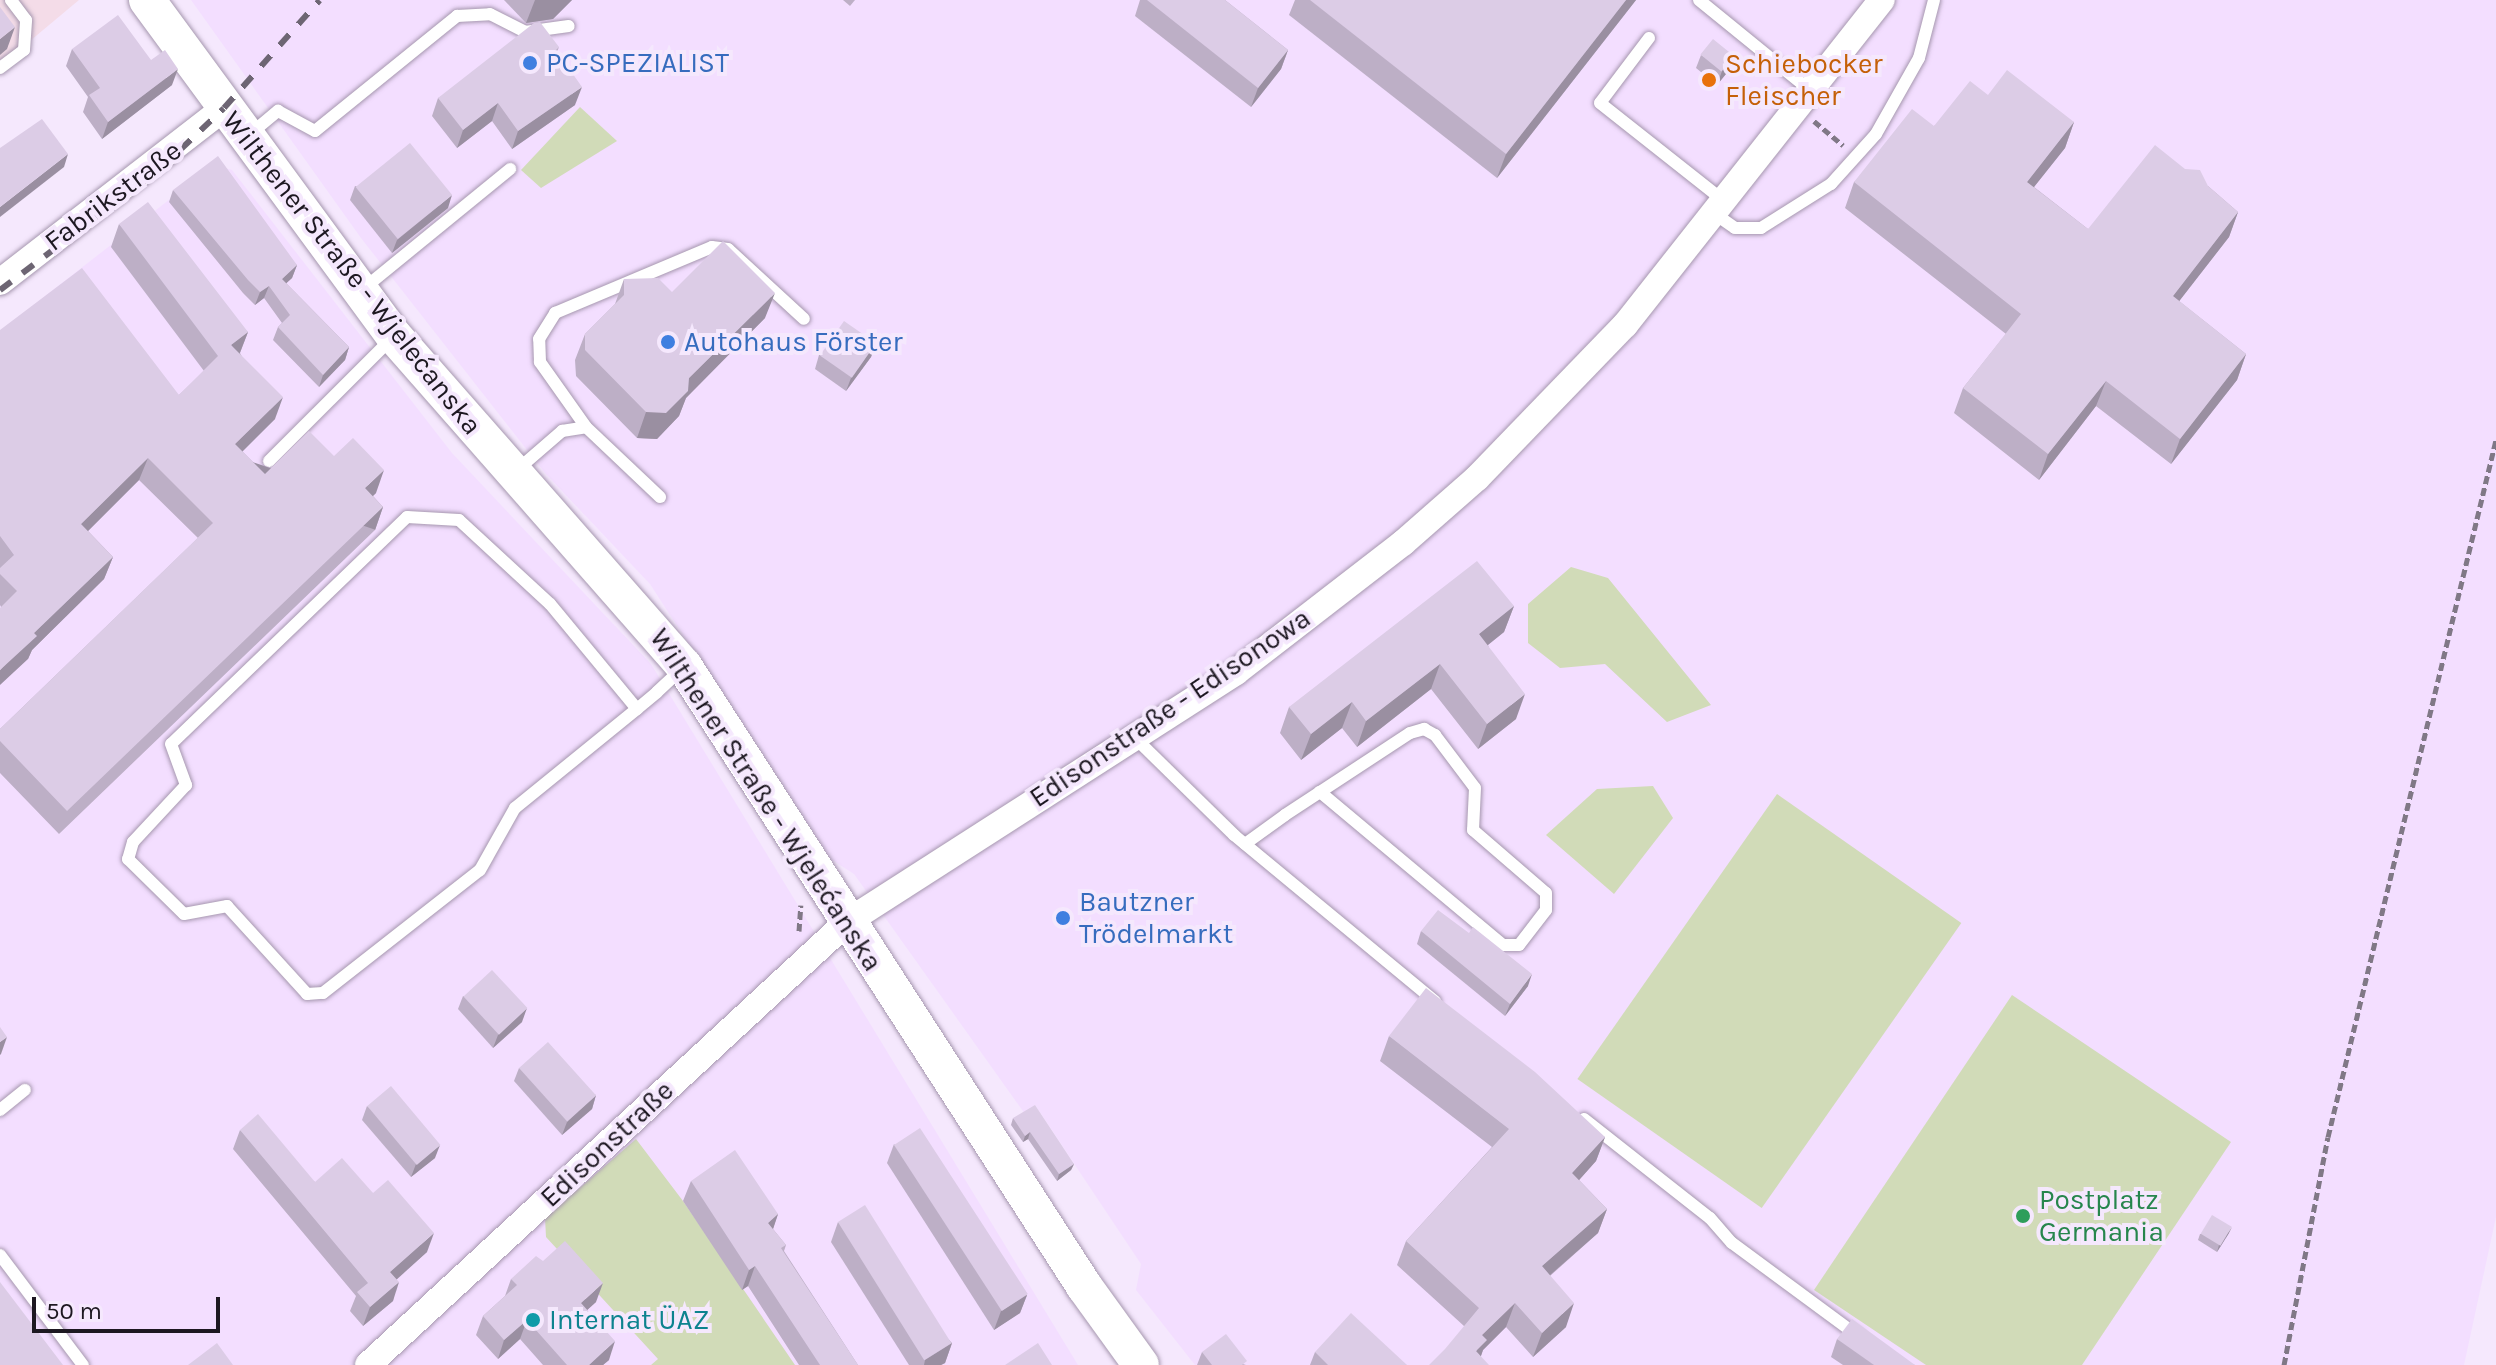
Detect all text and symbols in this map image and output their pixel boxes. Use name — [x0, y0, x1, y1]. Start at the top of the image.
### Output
place label: PC-SPEZIALIST — [546, 46, 729, 80]
place label: Schiebocker Fleischer — [1725, 47, 1883, 113]
marker: PC-SPEZIALIST — [521, 54, 539, 72]
marker: Schiebocker Fleischer — [1700, 71, 1718, 89]
street label: Wilthener Straße - Wjelećanska — [215, 104, 489, 442]
street label: Fabrikstraße — [38, 134, 188, 258]
place label: Autohaus Förster — [684, 325, 903, 359]
marker: Autohaus Förster — [659, 333, 677, 351]
street label: Edisonstraße - Edisonowa — [1023, 601, 1317, 815]
street label: Wilthener Straße - Wjelećanska — [643, 622, 889, 978]
place label: Bautzner Trödelmarkt — [1079, 885, 1233, 951]
marker: Bautzner Trödelmarkt — [1054, 909, 1072, 927]
street label: Edisonstraße — [533, 1074, 681, 1214]
place label: Postplatz Germania — [2039, 1183, 2164, 1249]
marker: Postplatz Germania — [2014, 1207, 2032, 1225]
scale bar — [36, 1281, 224, 1331]
text: 50 m — [46, 1297, 102, 1325]
place label: Internat ÜAZ — [549, 1303, 709, 1337]
marker: Internat ÜAZ — [524, 1311, 542, 1329]

